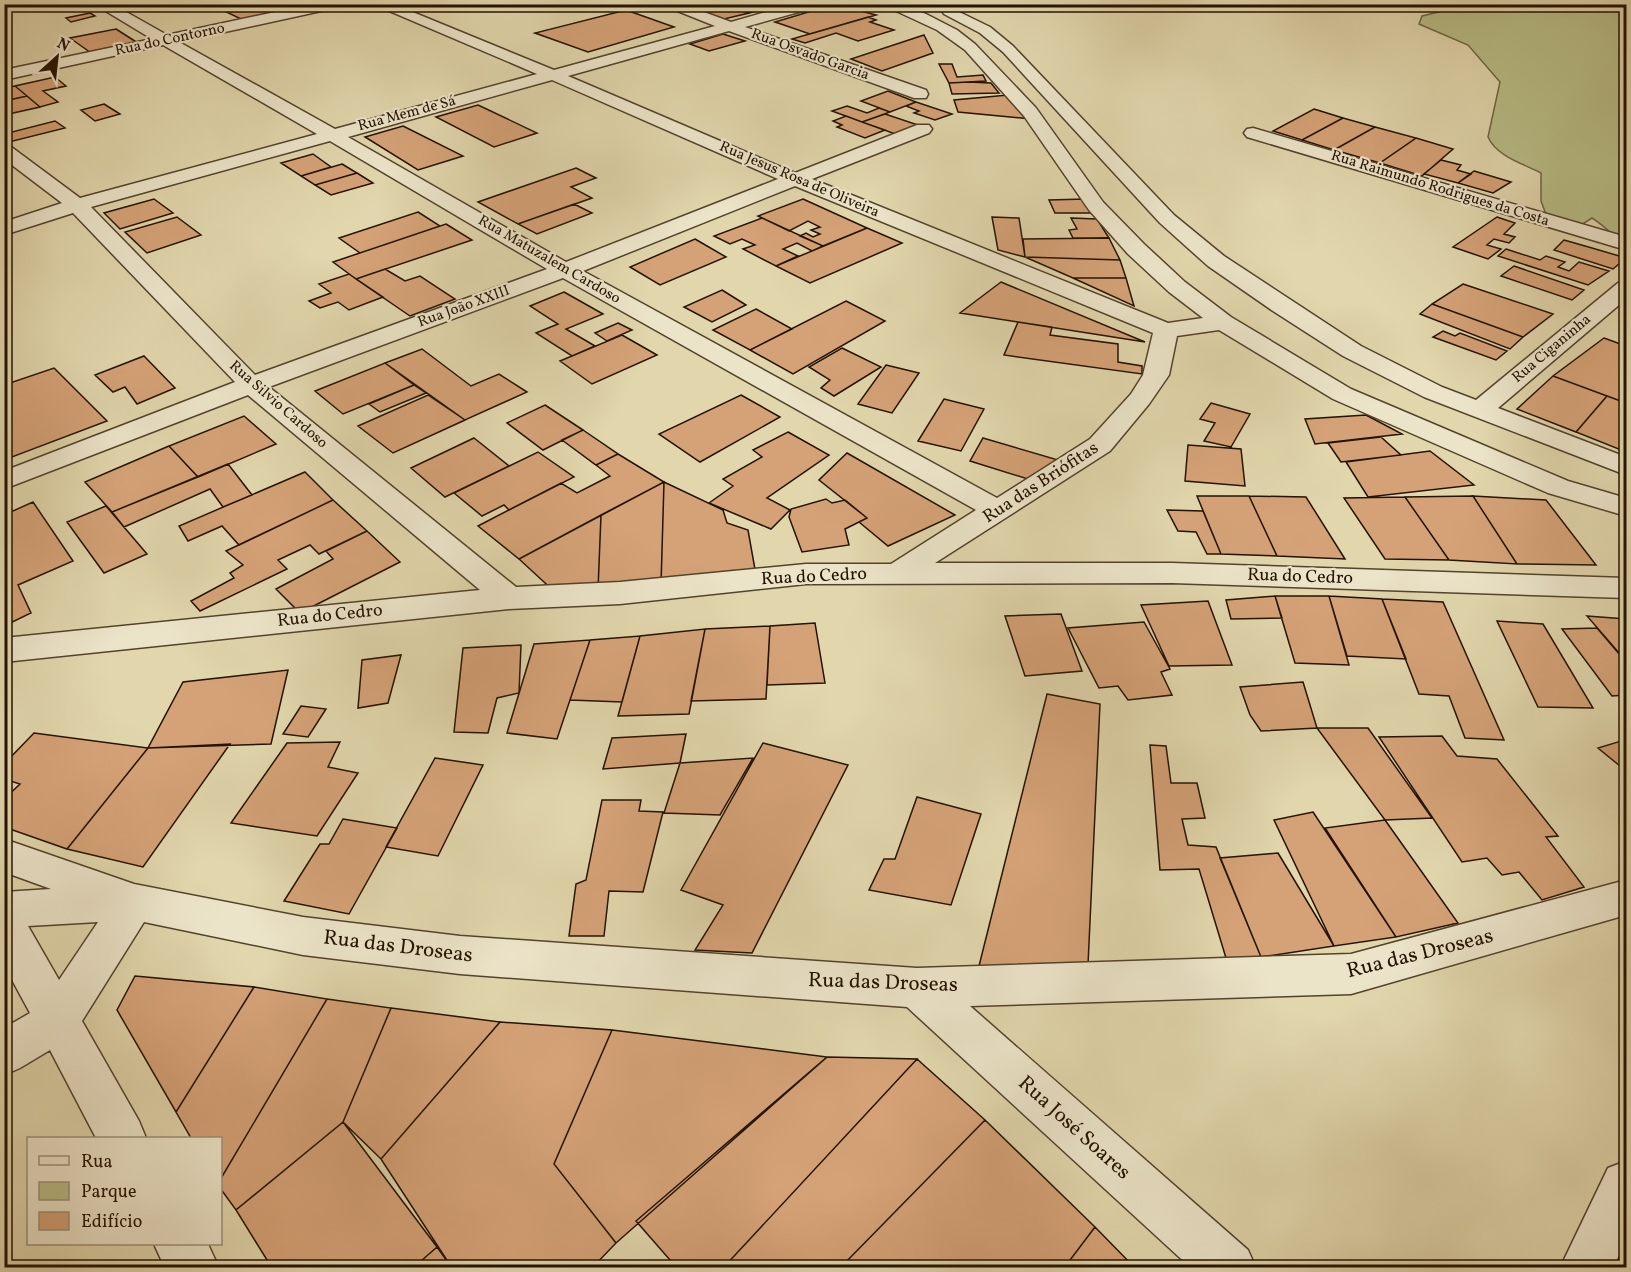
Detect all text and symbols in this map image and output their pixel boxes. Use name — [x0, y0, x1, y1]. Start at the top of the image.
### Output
street label: Rua do Contorno — [113, 18, 227, 62]
street label: Rua Osvado Garcia — [748, 24, 872, 86]
north arrow — [27, 27, 87, 87]
text: N — [53, 33, 73, 58]
street label: Rua Mem de Sá — [356, 91, 458, 137]
street label: Rua Jesus Rosa de Oliveira — [716, 137, 882, 223]
street label: Rua Raimundo Rodrigues da Costa — [1328, 146, 1552, 232]
street label: Rua Matuzalem Cardoso — [474, 211, 624, 309]
street label: Rua João XXIII — [415, 281, 513, 333]
street label: Rua Ciganinha — [1508, 310, 1596, 388]
street label: Rua Silvio Cardoso — [224, 356, 332, 454]
street label: Rua das Briófitas — [978, 436, 1104, 530]
street label: Rua do Cedro — [760, 562, 868, 592]
street label: Rua do Cedro — [1247, 563, 1353, 591]
street label: Rua do Cedro — [276, 598, 384, 634]
street label: Rua das Droseas — [1344, 922, 1496, 986]
street label: Rua das Droseas — [322, 923, 474, 971]
street label: Rua das Droseas — [808, 966, 958, 1000]
street label: Rua José Soares — [1011, 1069, 1137, 1187]
legend — [27, 1137, 222, 1245]
text: Rua — [81, 1150, 112, 1175]
text: Parque — [81, 1180, 136, 1205]
text: Edifício — [81, 1210, 142, 1235]

